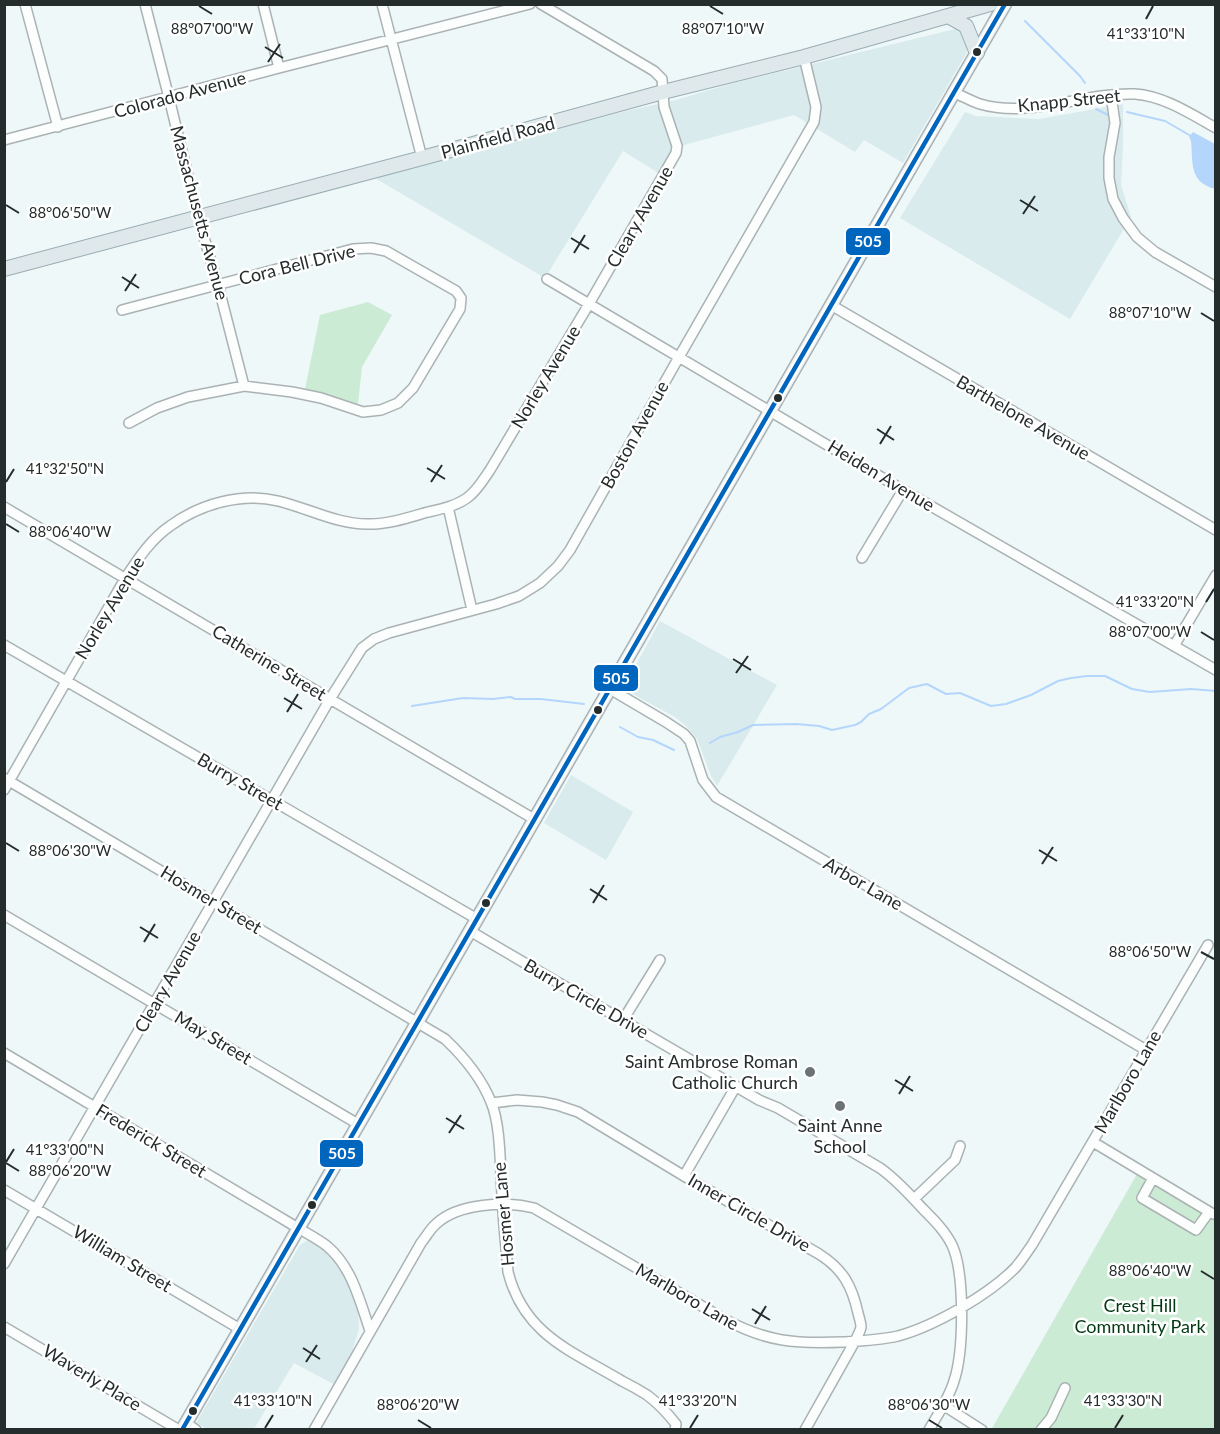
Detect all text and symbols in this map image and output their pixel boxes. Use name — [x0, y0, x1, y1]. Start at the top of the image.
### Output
text: 88°07'00"W — [171, 19, 254, 37]
text: 88°07'10"W — [682, 19, 765, 37]
text: 41°33'10"N — [1107, 24, 1185, 42]
unlabelled marker — [971, 46, 983, 58]
street label: Colorado Avenue — [111, 66, 248, 122]
street label: Knapp Street — [1016, 84, 1122, 116]
street label: Plainfield Road — [438, 111, 557, 163]
street label: Massachusetts Avenue — [166, 123, 234, 302]
street label: Cleary Avenue — [601, 162, 677, 271]
text: 88°06'50"W — [29, 203, 112, 221]
line badge: 505 — [845, 227, 891, 256]
text: 505 — [854, 231, 882, 250]
street label: Cora Bell Drive — [236, 239, 357, 289]
text: 88°07'10"W — [1109, 303, 1192, 321]
street label: Norley Avenue — [506, 321, 584, 432]
street label: Barthelone Avenue — [953, 370, 1094, 464]
street label: Boston Avenue — [595, 377, 673, 492]
unlabelled marker — [772, 392, 784, 404]
street label: Heiden Avenue — [824, 435, 939, 516]
text: 41°32'50"N — [26, 459, 104, 477]
text: 88°06'40"W — [29, 522, 112, 540]
street label: Norley Avenue — [70, 552, 148, 663]
text: 41°33'20"N — [1116, 592, 1194, 610]
street label: Catherine Street — [208, 619, 331, 705]
text: 88°07'00"W — [1109, 622, 1192, 640]
line badge: 505 — [593, 664, 639, 692]
text: 505 — [602, 668, 630, 687]
unlabelled marker — [592, 704, 604, 716]
street label: Burry Street — [194, 748, 288, 815]
text: 88°06'30"W — [29, 841, 112, 859]
street label: Arbor Lane — [820, 852, 907, 915]
street label: Hosmer Street — [157, 860, 266, 938]
unlabelled marker — [480, 897, 492, 909]
street label: Cleary Avenue — [129, 927, 205, 1036]
text: 88°06'50"W — [1109, 942, 1192, 960]
street label: Burry Circle Drive — [520, 953, 653, 1043]
street label: May Street — [171, 1006, 257, 1069]
street label: Marlboro Lane — [1089, 1026, 1165, 1137]
place label: Saint Ambrose Roman Catholic Church — [625, 1050, 798, 1093]
marker: Saint Ambrose Roman Catholic Church — [803, 1065, 817, 1079]
street label: Frederick Street — [92, 1098, 211, 1182]
marker: Saint Anne School — [833, 1099, 847, 1113]
place label: Saint Anne School — [797, 1114, 883, 1157]
line badge: 505 — [319, 1139, 364, 1168]
text: 41°33'00"N — [26, 1140, 104, 1158]
text: 505 — [328, 1143, 356, 1162]
text: 88°06'20"W — [29, 1161, 112, 1179]
street label: Hosmer Lane — [488, 1161, 519, 1267]
street label: Inner Circle Drive — [684, 1168, 815, 1256]
unlabelled marker — [306, 1199, 318, 1211]
street label: William Street — [69, 1220, 176, 1297]
street label: Marlboro Lane — [632, 1258, 743, 1334]
text: 88°06'40"W — [1109, 1261, 1192, 1279]
park label: Crest Hill Community Park — [1074, 1294, 1206, 1337]
street label: Waverly Place — [39, 1339, 146, 1415]
text: 41°33'10"N — [234, 1391, 312, 1409]
text: 41°33'20"N — [659, 1391, 737, 1409]
text: 41°33'30"N — [1084, 1391, 1162, 1409]
text: 88°06'20"W — [377, 1395, 460, 1413]
text: 88°06'30"W — [888, 1395, 971, 1413]
unlabelled marker — [187, 1405, 199, 1417]

